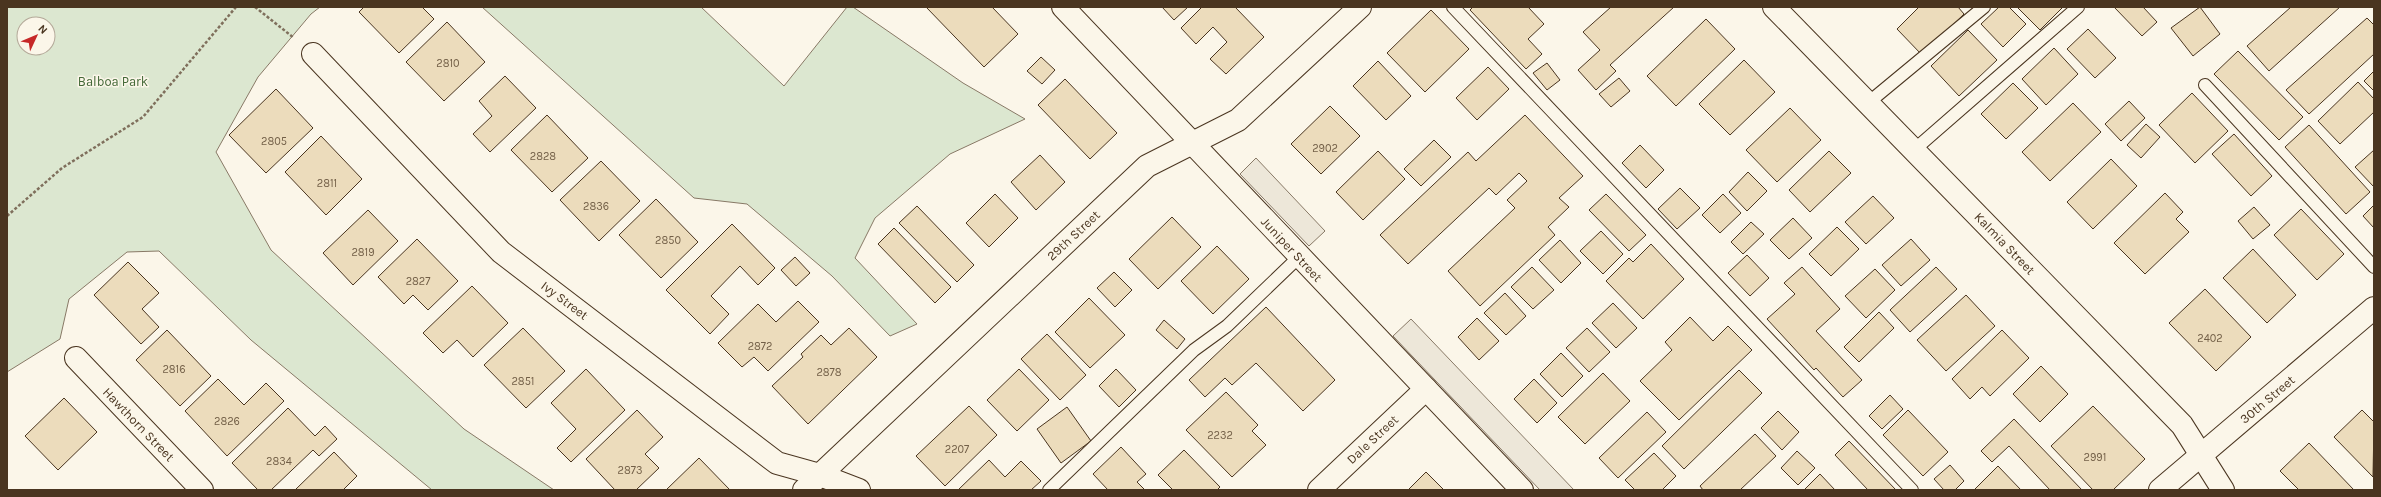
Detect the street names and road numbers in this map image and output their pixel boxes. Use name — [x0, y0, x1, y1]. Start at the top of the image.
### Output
street label: 29th Street — [1044, 207, 1103, 264]
street label: Kalmia Street — [1971, 209, 2038, 278]
street label: Juniper Street — [1258, 214, 1325, 285]
street label: Ivy Street — [538, 278, 591, 323]
street label: 30th Street — [2237, 372, 2298, 427]
street label: Hawthorn Street — [100, 384, 178, 464]
street label: Dale Street — [1344, 412, 1401, 467]

